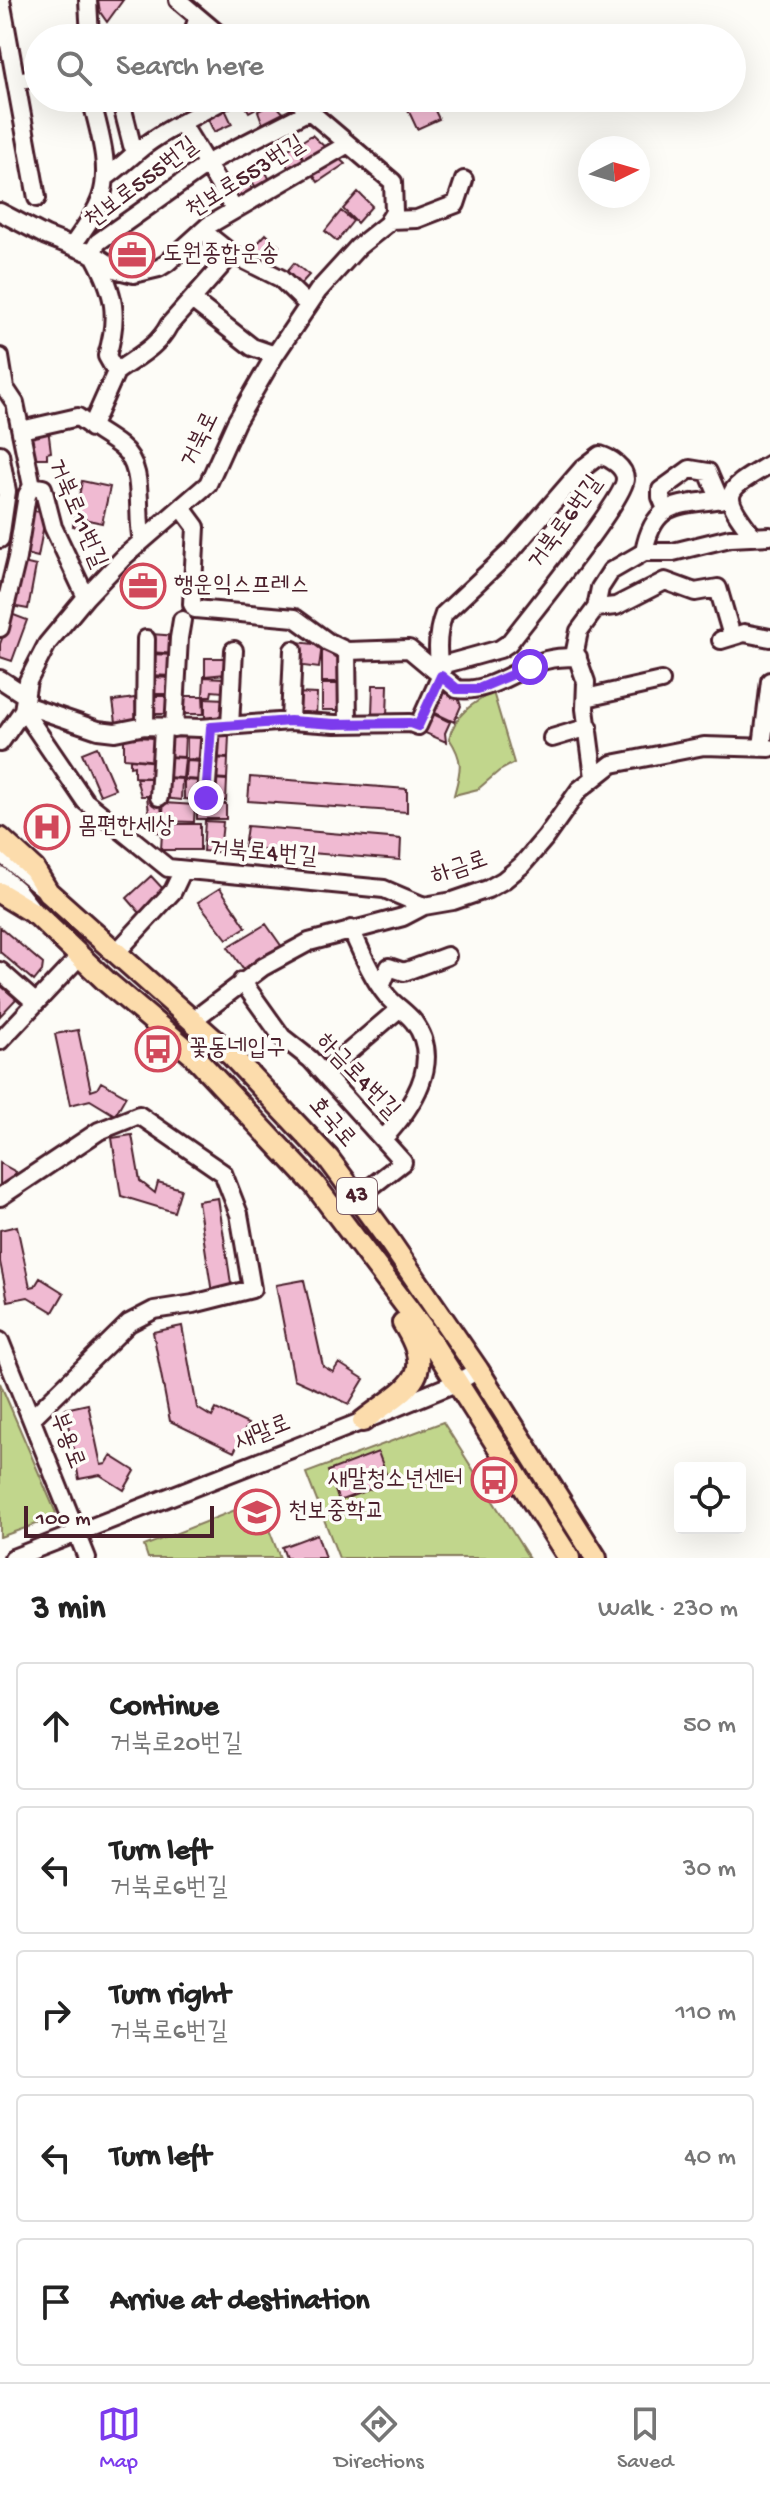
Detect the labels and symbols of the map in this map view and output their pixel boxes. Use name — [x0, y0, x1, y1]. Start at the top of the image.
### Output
street label: 천보로553번길 — [181, 130, 311, 226]
street label: 천보로555번길 — [80, 132, 204, 236]
north arrow — [578, 136, 650, 208]
office icon: 도원종합운송 — [108, 231, 156, 279]
place label: 도원종합운송 — [163, 241, 279, 270]
street label: 거북로 — [175, 408, 227, 472]
street label: 거북로11번길 — [40, 455, 112, 573]
street label: 거북로6번길 — [522, 470, 610, 576]
office icon: 행운익스프레스 — [119, 562, 167, 610]
place label: 행운익스프레스 — [174, 572, 309, 601]
route start — [512, 649, 548, 685]
route end — [188, 780, 224, 816]
hospital icon: 몸편한세상 — [23, 803, 71, 851]
place label: 몸편한세상 — [78, 813, 175, 842]
street label: 거북로4번길 — [208, 835, 318, 873]
street label: 하금로 — [428, 846, 492, 892]
bus stop icon: 꽃동네입구 — [134, 1025, 182, 1073]
street label: 하금로4번길 — [309, 1028, 405, 1126]
place label: 꽃동네입구 — [189, 1035, 286, 1064]
street label: 호국로 — [301, 1092, 361, 1154]
road number: 43 — [337, 1178, 377, 1214]
street label: 부용로 — [42, 1409, 90, 1473]
street label: 새말로 — [231, 1410, 295, 1458]
bus stop icon: 새말청소년센터 — [470, 1456, 518, 1504]
place label: 새말청소년센터 — [328, 1466, 463, 1495]
school or university icon: 천보중학교 — [233, 1488, 281, 1536]
place label: 천보중학교 — [288, 1498, 385, 1527]
scale bar — [24, 1502, 214, 1538]

